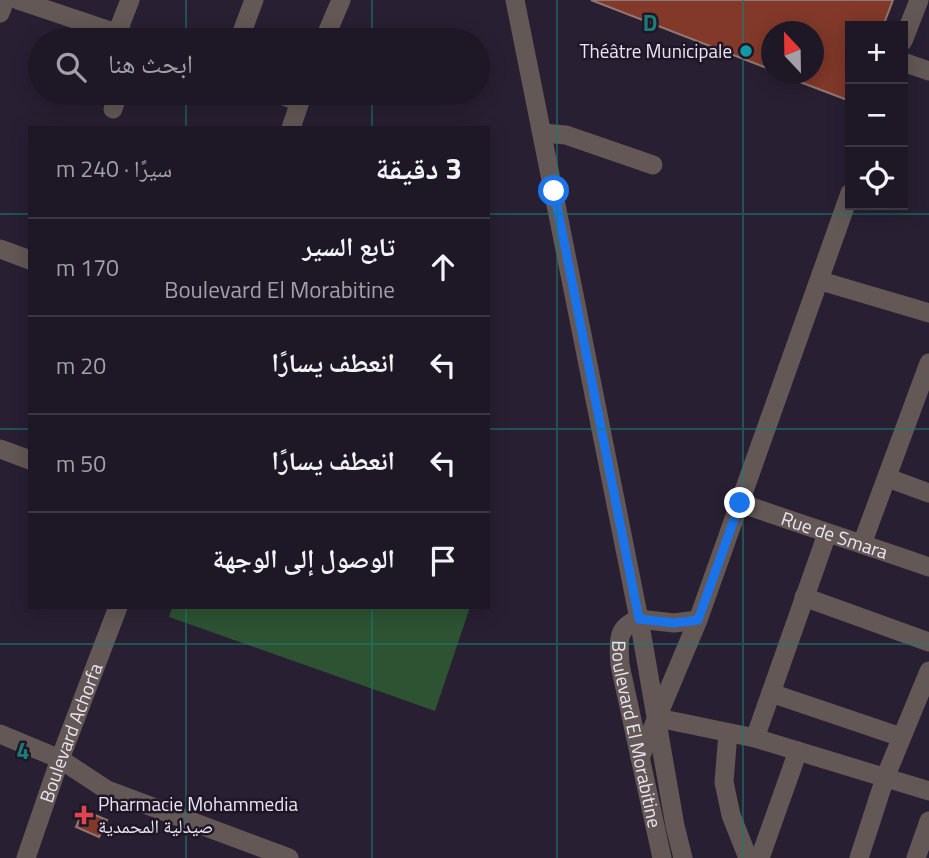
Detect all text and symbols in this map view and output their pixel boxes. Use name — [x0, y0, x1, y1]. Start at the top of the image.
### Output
text: D — [643, 5, 657, 40]
north arrow — [761, 21, 824, 84]
map controls — [845, 21, 908, 210]
button: + — [845, 21, 908, 84]
search box — [28, 28, 490, 105]
place label: Théâtre Municipale — [579, 36, 732, 65]
marker: Théâtre Municipale — [738, 43, 754, 59]
text: ابحث هنا — [108, 44, 193, 83]
icon: search — [52, 48, 90, 86]
button: − — [845, 84, 908, 147]
text: 3 دقيقة — [376, 145, 462, 191]
button: locate — [845, 147, 908, 210]
text: سيرًا · 240 m — [56, 151, 172, 186]
route start — [538, 175, 569, 206]
text: تابع السير — [303, 227, 395, 266]
icon: ahead — [424, 248, 462, 286]
text: 170 m — [56, 250, 119, 285]
text: Boulevard El Morabitine — [164, 272, 395, 307]
text: انعطف يسارًا — [271, 343, 395, 382]
icon: left — [424, 346, 462, 384]
text: 20 m — [56, 348, 106, 383]
text: انعطف يسارًا — [271, 441, 395, 480]
icon: left — [424, 444, 462, 482]
text: 50 m — [56, 446, 106, 481]
route end — [724, 487, 755, 518]
street label: Rue de Smara — [778, 503, 893, 566]
text: الوصول إلى الوجهة — [213, 539, 395, 578]
icon: arrive — [424, 542, 462, 580]
street label: Boulevard El Morabitine — [605, 640, 670, 830]
street label: Boulevard Achorfa — [31, 658, 110, 806]
text: 4 — [17, 733, 29, 768]
place label: Pharmacie Mohammedia صيدلية المحمدية — [98, 789, 298, 840]
marker: Pharmacie Mohammedia صيدلية المحمدية — [76, 807, 92, 823]

